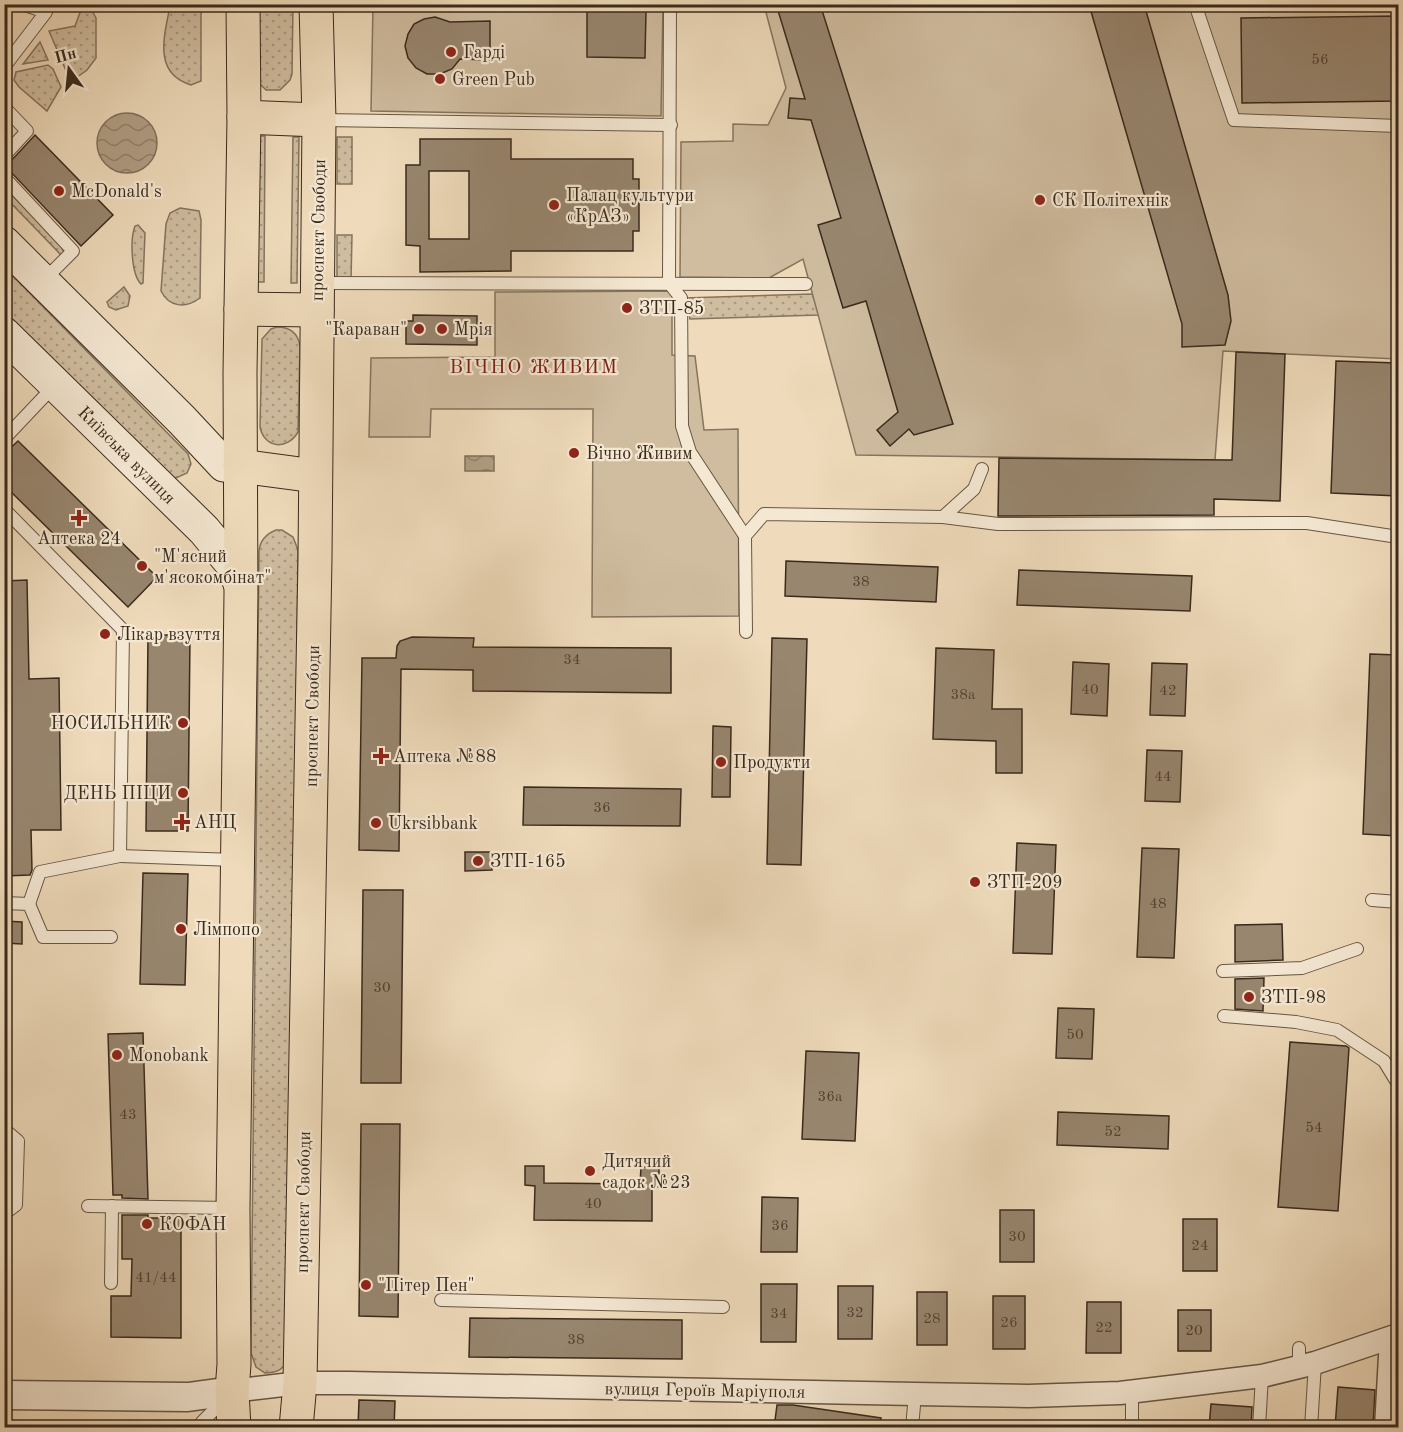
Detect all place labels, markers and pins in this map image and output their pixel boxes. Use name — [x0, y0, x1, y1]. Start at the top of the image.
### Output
place label: Гарді — [463, 44, 505, 62]
marker: Гарді — [444, 45, 458, 59]
place label: Green Pub — [452, 71, 535, 89]
marker: Green Pub — [433, 72, 447, 86]
place label: McDonald's — [71, 183, 162, 201]
marker: McDonald's — [52, 184, 66, 198]
place label: Палац культури «КрАЗ» — [566, 187, 694, 226]
place label: СК Політехнік — [1052, 192, 1169, 210]
marker: СК Політехнік — [1033, 193, 1047, 207]
marker: Палац культури «КрАЗ» — [547, 198, 561, 212]
place label: ЗТП-85 — [639, 300, 704, 318]
marker: ЗТП-85 — [620, 301, 634, 315]
place label: "Караван" — [325, 321, 407, 339]
place label: Мрія — [454, 321, 493, 339]
marker: "Караван" — [412, 322, 426, 336]
marker: Мрія — [435, 322, 449, 336]
place label: Вічно Живим — [586, 445, 693, 463]
marker: Вічно Живим — [567, 446, 581, 460]
marker: Аптека 24 — [72, 511, 86, 525]
place label: Аптека 24 — [37, 530, 121, 548]
place label: "М'ясний м'ясокомбінат" — [154, 548, 271, 587]
marker: "М'ясний м'ясокомбінат" — [135, 559, 149, 573]
place label: Лікар взуття — [117, 626, 221, 644]
marker: Лікар взуття — [98, 627, 112, 641]
place label: НОСИЛЬНИК — [50, 715, 171, 733]
marker: НОСИЛЬНИК — [176, 716, 190, 730]
place label: Аптека №88 — [393, 748, 496, 766]
marker: Аптека №88 — [374, 749, 388, 763]
place label: Продукти — [733, 754, 811, 772]
marker: Продукти — [714, 755, 728, 769]
place label: ДЕНЬ ПІЦИ — [64, 785, 171, 803]
marker: ДЕНЬ ПІЦИ — [176, 786, 190, 800]
place label: АНЦ — [194, 814, 236, 832]
marker: АНЦ — [175, 815, 189, 829]
place label: Ukrsibbank — [388, 815, 478, 833]
marker: Ukrsibbank — [369, 816, 383, 830]
place label: ЗТП-165 — [490, 853, 566, 871]
marker: ЗТП-165 — [471, 854, 485, 868]
place label: ЗТП-209 — [987, 874, 1063, 892]
marker: ЗТП-209 — [968, 875, 982, 889]
place label: Лімпопо — [193, 921, 260, 939]
marker: Лімпопо — [174, 922, 188, 936]
place label: ЗТП-98 — [1261, 989, 1326, 1007]
marker: ЗТП-98 — [1242, 990, 1256, 1004]
place label: Monobank — [129, 1047, 209, 1065]
marker: Monobank — [110, 1048, 124, 1062]
place label: Дитячий садок №23 — [602, 1153, 691, 1192]
marker: Дитячий садок №23 — [583, 1164, 597, 1178]
place label: КОФАН — [159, 1216, 226, 1234]
marker: КОФАН — [140, 1217, 154, 1231]
place label: "Пітер Пен" — [378, 1277, 475, 1295]
marker: "Пітер Пен" — [359, 1278, 373, 1292]

